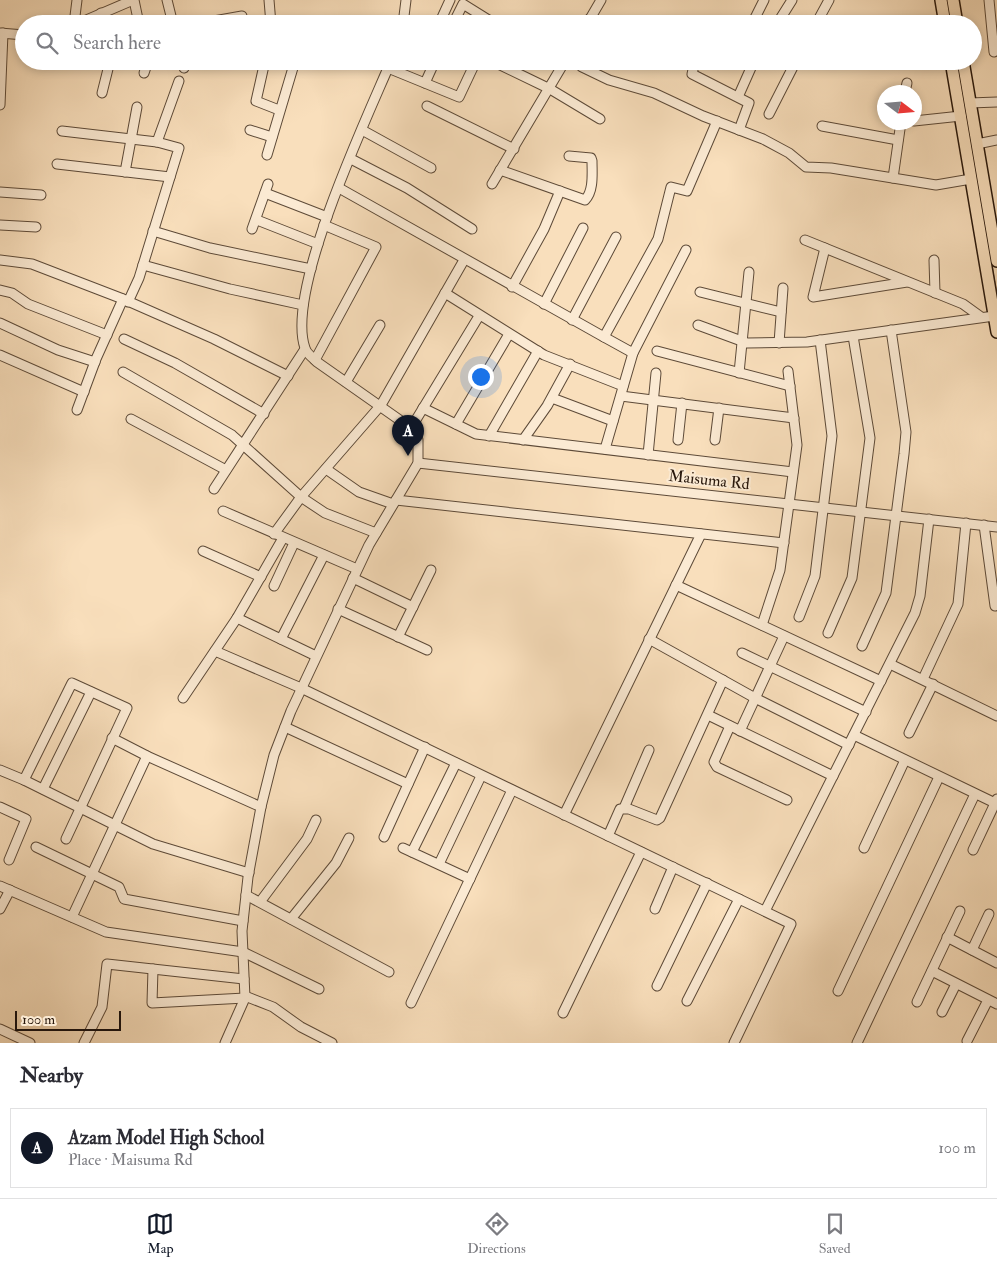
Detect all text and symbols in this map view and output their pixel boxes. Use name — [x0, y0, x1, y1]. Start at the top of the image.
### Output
search box — [15, 15, 982, 70]
icon: search — [33, 29, 61, 57]
text: Search here — [73, 31, 161, 55]
north arrow — [877, 85, 922, 130]
your location — [468, 364, 494, 390]
pin: A — [392, 415, 424, 456]
street label: Maisuma Rd — [667, 466, 751, 494]
scale bar — [15, 1008, 121, 1031]
text: 100 m — [22, 1011, 55, 1028]
text: Nearby — [20, 1062, 83, 1089]
text: Azam Model High School — [68, 1126, 264, 1150]
text: A — [32, 1138, 42, 1158]
text: 100 m — [938, 1138, 976, 1158]
text: Place · Maisuma Rd — [68, 1150, 193, 1170]
tab: Map — [146, 1210, 174, 1257]
tab: Directions — [467, 1210, 526, 1257]
tab: Saved — [819, 1210, 851, 1257]

